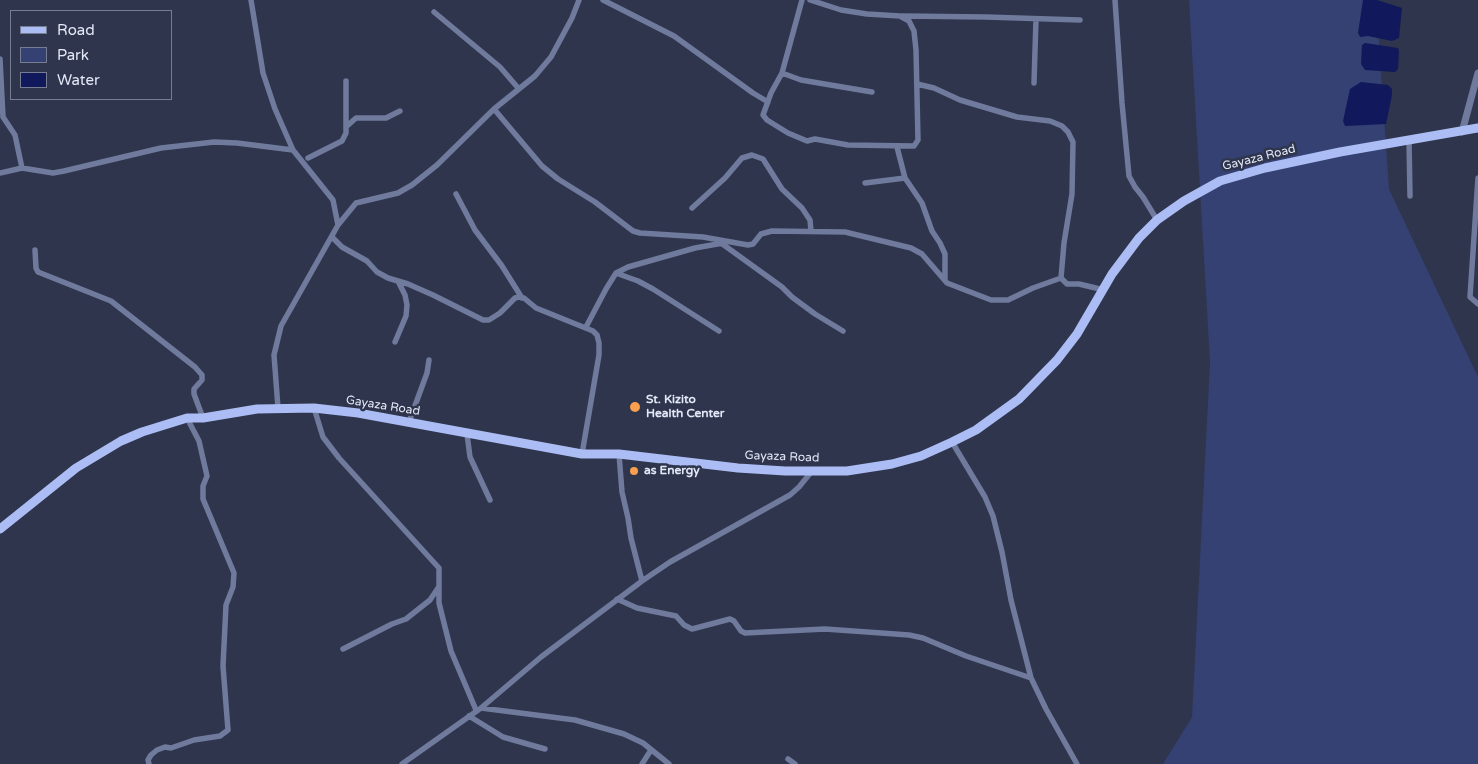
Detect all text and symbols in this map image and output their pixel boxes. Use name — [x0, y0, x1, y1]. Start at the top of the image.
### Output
legend — [10, 10, 172, 100]
text: Road — [57, 21, 95, 39]
text: Park — [57, 46, 89, 64]
text: Water — [57, 71, 100, 89]
street label: Gayaza Road — [1221, 142, 1297, 174]
street label: Gayaza Road — [345, 393, 421, 419]
place label: St. Kizito Health Center — [646, 393, 724, 421]
marker: St. Kizito Health Center — [628, 400, 642, 414]
street label: Gayaza Road — [744, 448, 820, 466]
place label: as Energy — [644, 464, 700, 478]
marker: as Energy — [628, 465, 640, 477]

